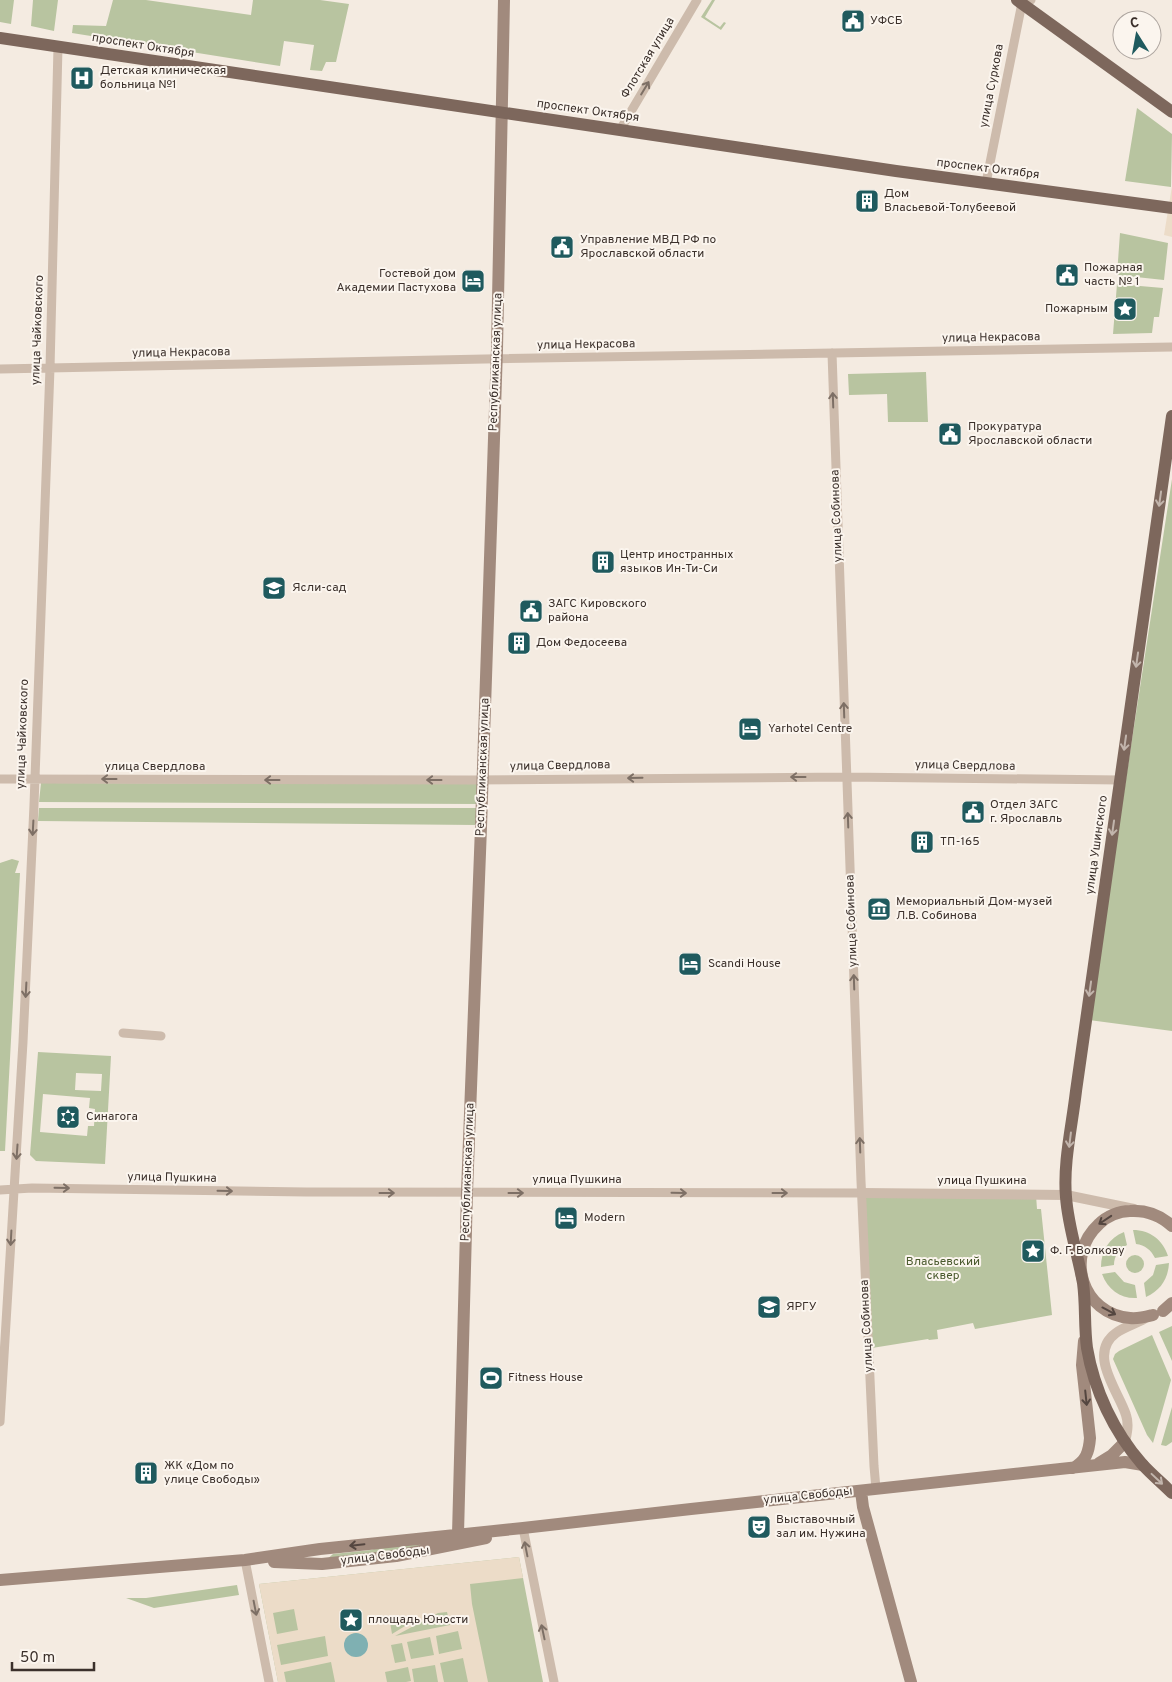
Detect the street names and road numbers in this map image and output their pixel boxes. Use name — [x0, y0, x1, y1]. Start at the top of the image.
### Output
street label: Флотская улица — [617, 14, 679, 102]
street label: проспект Октября — [91, 30, 195, 62]
street label: улица Суркова — [976, 43, 1008, 129]
street label: проспект Октября — [536, 96, 640, 126]
street label: проспект Октября — [936, 155, 1040, 183]
street label: улица Чайковского — [28, 274, 48, 385]
street label: Республиканская улица — [486, 292, 506, 432]
street label: улица Некрасова — [942, 329, 1040, 347]
street label: улица Некрасова — [537, 336, 635, 354]
street label: улица Некрасова — [132, 344, 230, 362]
street label: улица Собинова — [827, 469, 847, 563]
street label: улица Чайковского — [13, 678, 33, 789]
street label: Республиканская улица — [473, 697, 493, 837]
street label: улица Свердлова — [510, 757, 610, 775]
street label: улица Свердлова — [915, 757, 1015, 775]
street label: улица Свердлова — [105, 759, 205, 775]
street label: улица Ушинского — [1082, 794, 1112, 896]
street label: улица Собинова — [842, 874, 862, 968]
street label: Республиканская улица — [458, 1102, 478, 1242]
street label: улица Пушкина — [127, 1169, 217, 1187]
street label: улица Пушкина — [532, 1172, 622, 1188]
street label: улица Пушкина — [937, 1173, 1027, 1189]
street label: улица Собинова — [857, 1279, 877, 1373]
street label: улица Свободы — [763, 1483, 853, 1509]
street label: улица Свободы — [340, 1543, 430, 1569]

